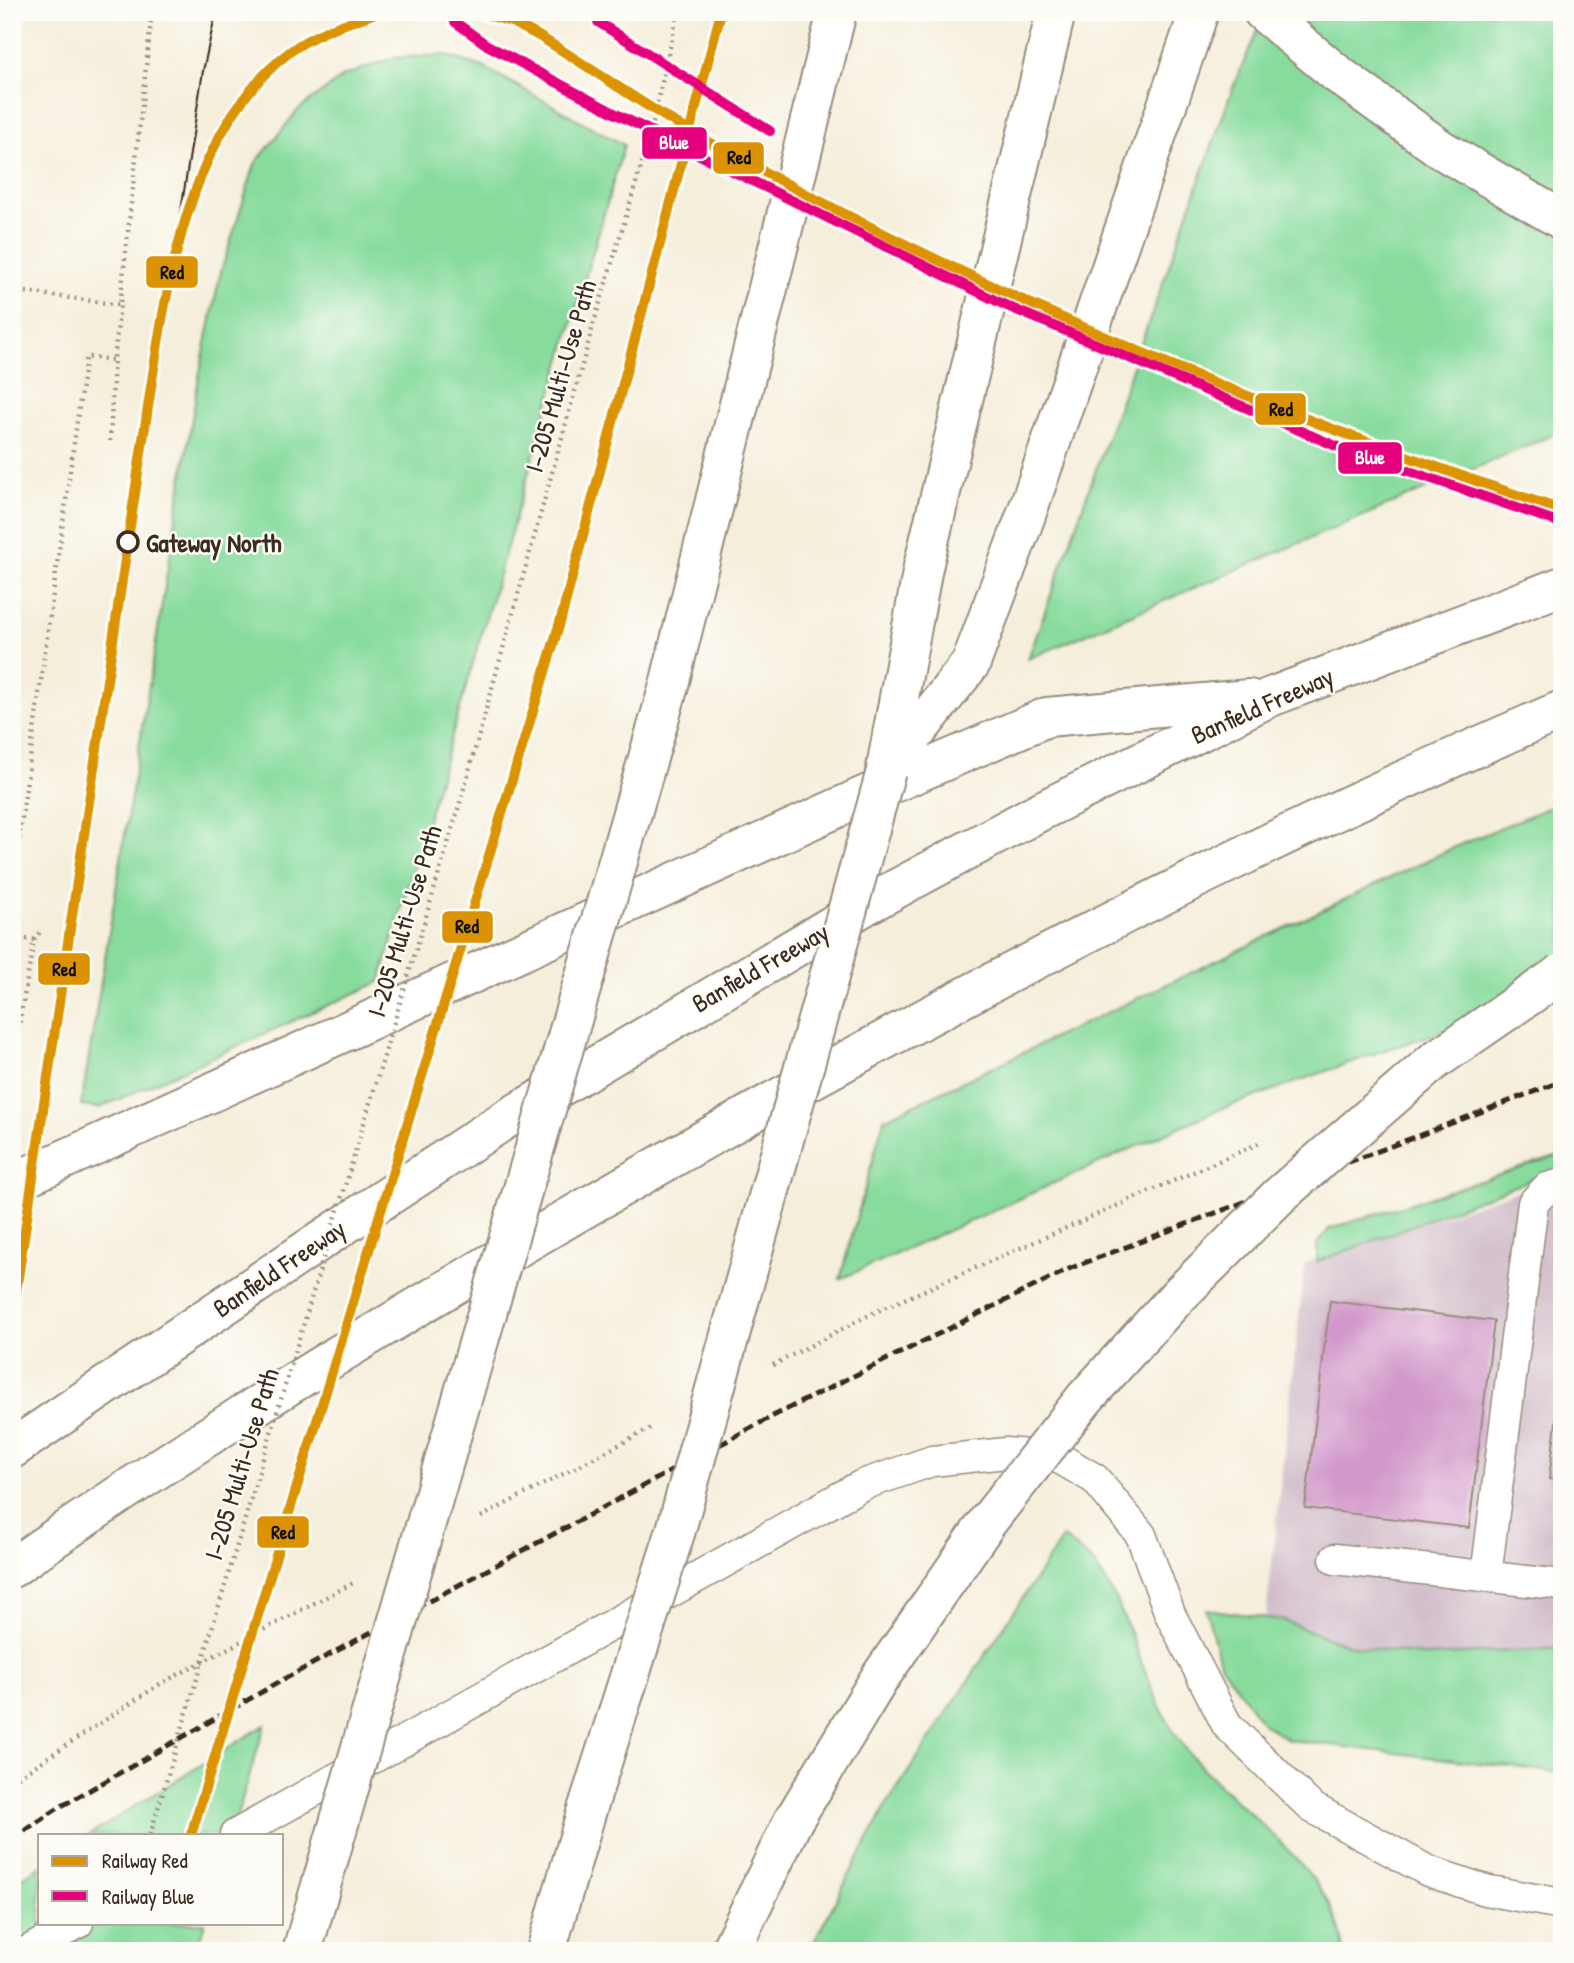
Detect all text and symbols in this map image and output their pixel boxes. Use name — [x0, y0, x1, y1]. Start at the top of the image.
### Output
line badge: Blue — [641, 126, 708, 160]
text: Blue — [659, 129, 689, 155]
line badge: Red — [712, 141, 765, 175]
text: Red — [727, 144, 751, 170]
line badge: Red — [145, 255, 199, 289]
text: Red — [160, 259, 184, 285]
street label: I-205 Multi-Use Path — [516, 276, 604, 476]
line badge: Red — [1254, 392, 1307, 426]
text: Red — [1269, 396, 1293, 422]
line badge: Blue — [1337, 441, 1403, 475]
text: Blue — [1355, 444, 1385, 470]
place label: Gateway North — [146, 525, 281, 561]
marker: Gateway North — [117, 531, 139, 553]
street label: Banfield Freeway — [1185, 658, 1339, 752]
street label: I-205 Multi-Use Path — [358, 821, 450, 1021]
line badge: Red — [441, 910, 494, 944]
text: Red — [455, 913, 479, 939]
street label: Banfield Freeway — [685, 914, 835, 1020]
line badge: Red — [37, 952, 91, 986]
text: Red — [52, 956, 76, 982]
street label: Banfield Freeway — [206, 1211, 352, 1325]
street label: I-205 Multi-Use Path — [195, 1364, 287, 1564]
line badge: Red — [256, 1515, 310, 1549]
text: Red — [271, 1519, 295, 1545]
legend — [38, 1834, 284, 1924]
text: Railway Red — [102, 1846, 188, 1875]
text: Railway Blue — [102, 1882, 195, 1911]

